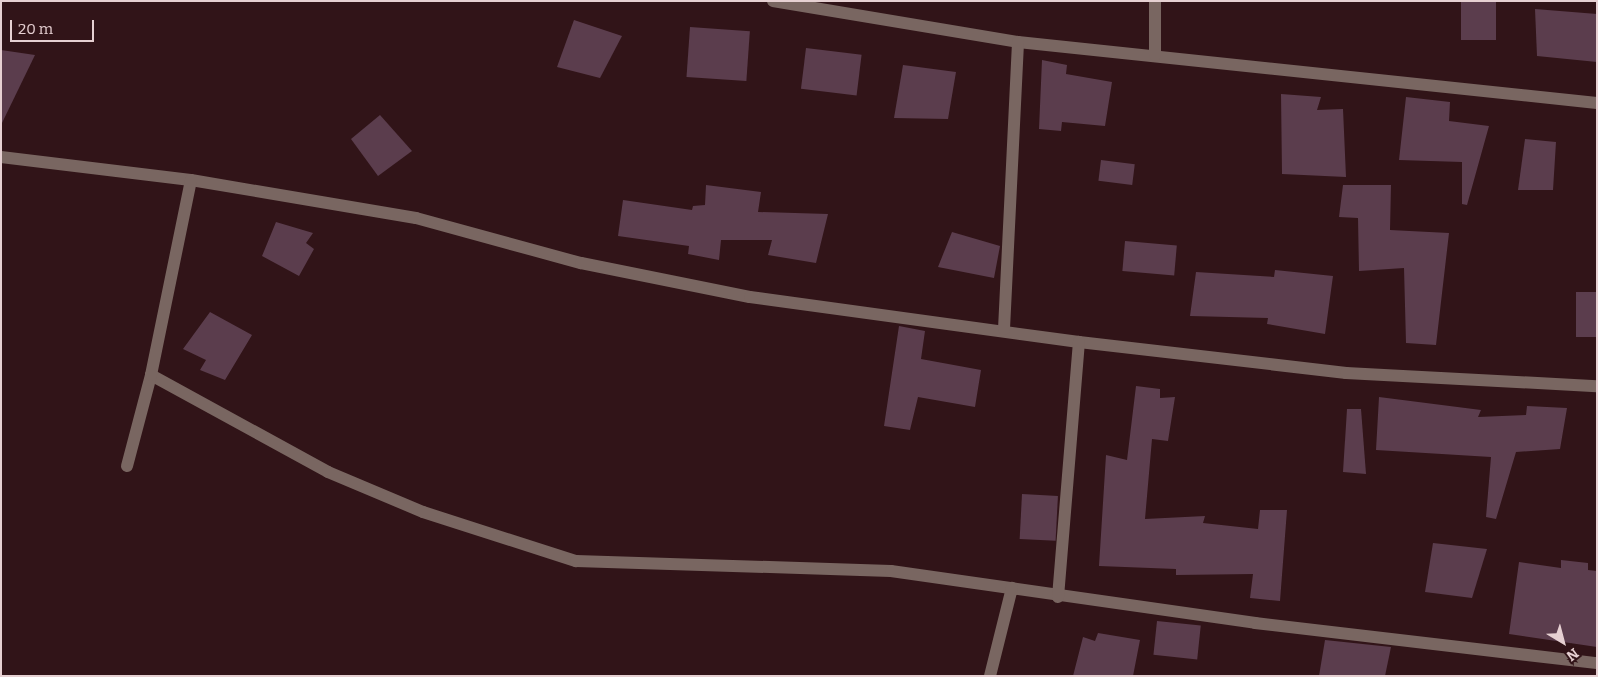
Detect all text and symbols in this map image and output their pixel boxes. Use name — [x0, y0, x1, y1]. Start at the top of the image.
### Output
scale bar — [12, 10, 96, 42]
text: 20 m — [18, 20, 53, 38]
north arrow — [1538, 617, 1588, 667]
text: N — [1563, 644, 1582, 664]

